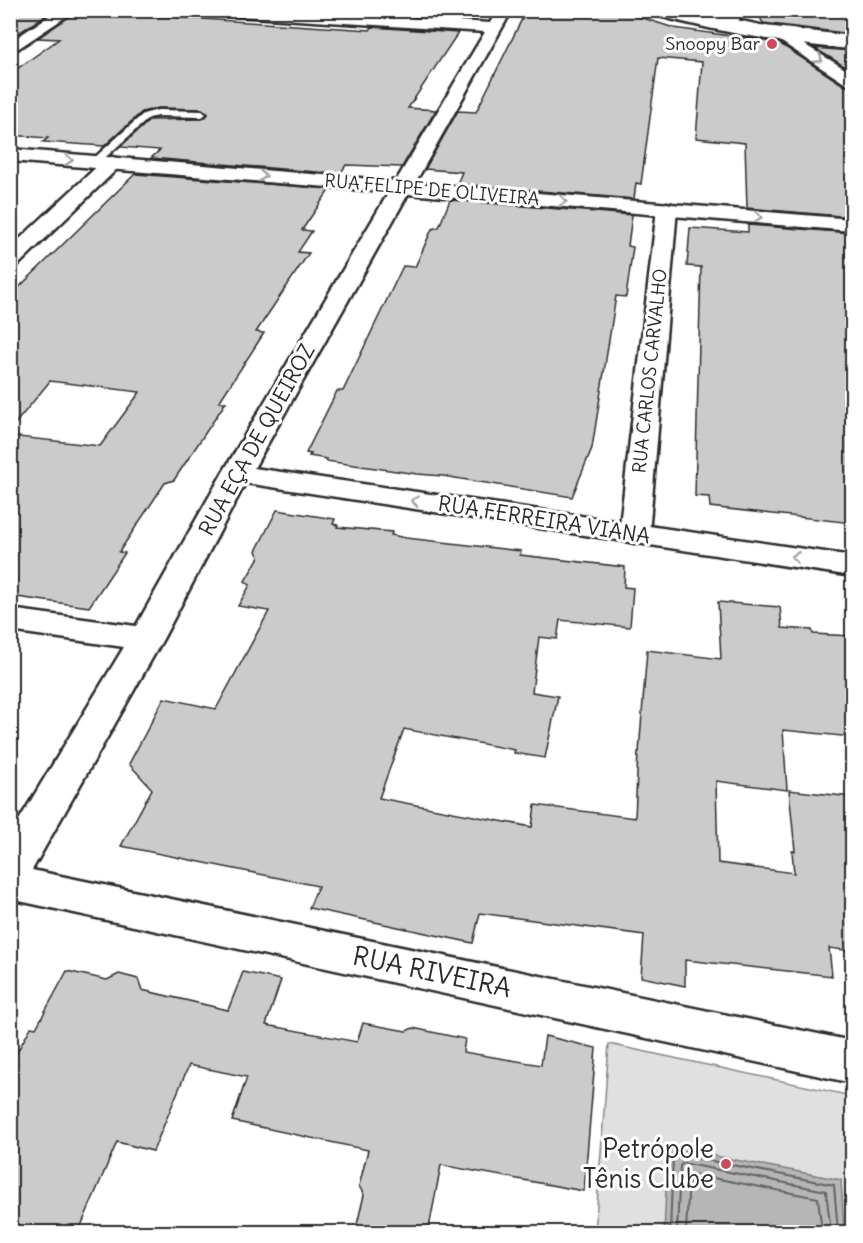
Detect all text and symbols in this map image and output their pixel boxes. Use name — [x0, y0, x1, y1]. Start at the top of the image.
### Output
place label: Snoopy Bar — [665, 32, 761, 55]
marker: Snoopy Bar — [765, 37, 779, 51]
one-way arrow — [813, 51, 823, 63]
one-way arrow — [64, 153, 73, 166]
one-way arrow — [259, 169, 268, 182]
street label: RUA FELIPE DE OLIVEIRA — [324, 169, 540, 210]
one-way arrow — [559, 194, 568, 207]
one-way arrow — [753, 210, 762, 223]
street label: RUA CARLOS CARVALHO — [627, 268, 672, 474]
street label: RUA EÇA DE QUEIROZ — [193, 339, 321, 540]
street label: RUA FERREIRA VIANA — [436, 489, 652, 550]
one-way arrow — [410, 495, 419, 507]
one-way arrow — [790, 552, 799, 564]
street label: RUA RIVEIRA — [350, 939, 514, 1004]
place label: Petrópole Tênis Clube — [583, 1132, 714, 1195]
marker: Petrópole Tênis Clube — [719, 1157, 733, 1171]

